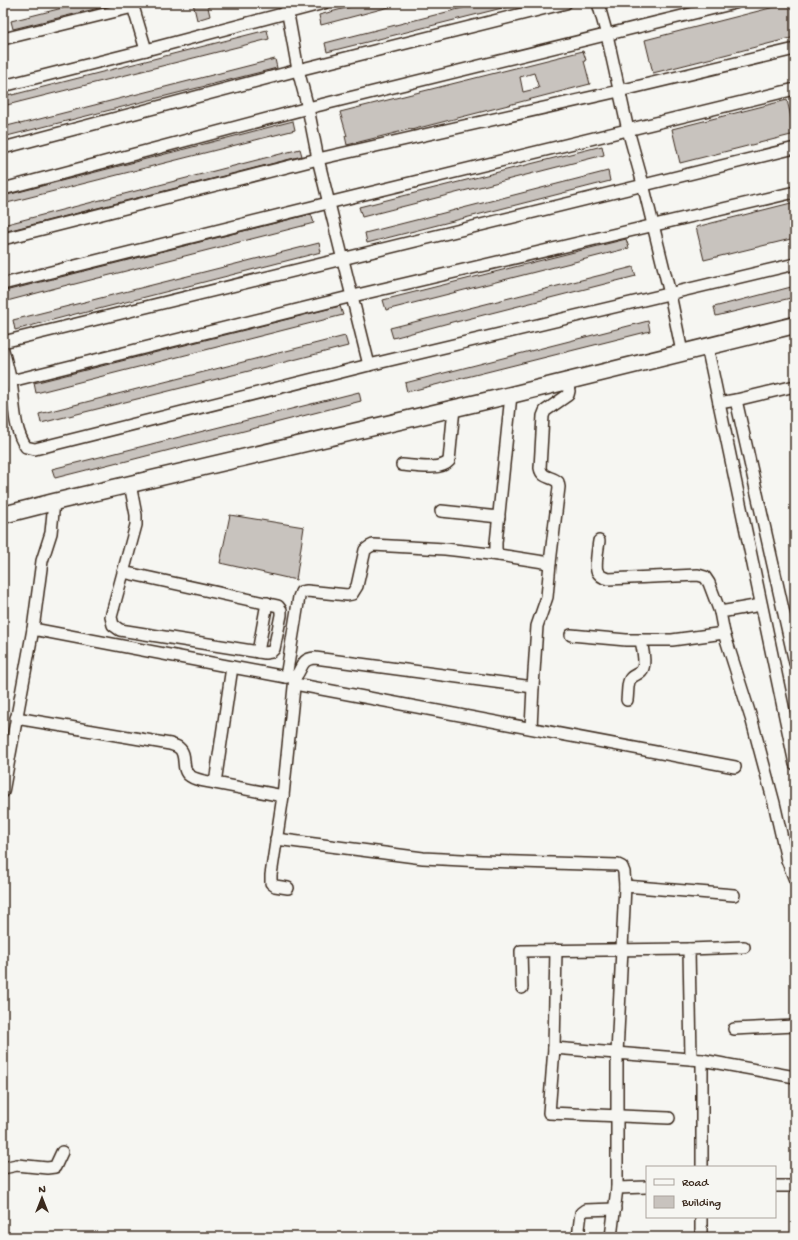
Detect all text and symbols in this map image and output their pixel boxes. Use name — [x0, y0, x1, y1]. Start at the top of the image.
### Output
legend — [646, 1166, 776, 1218]
text: Road — [682, 1177, 709, 1191]
north arrow — [22, 1178, 62, 1218]
text: N — [38, 1184, 46, 1196]
text: Building — [681, 1197, 721, 1211]

